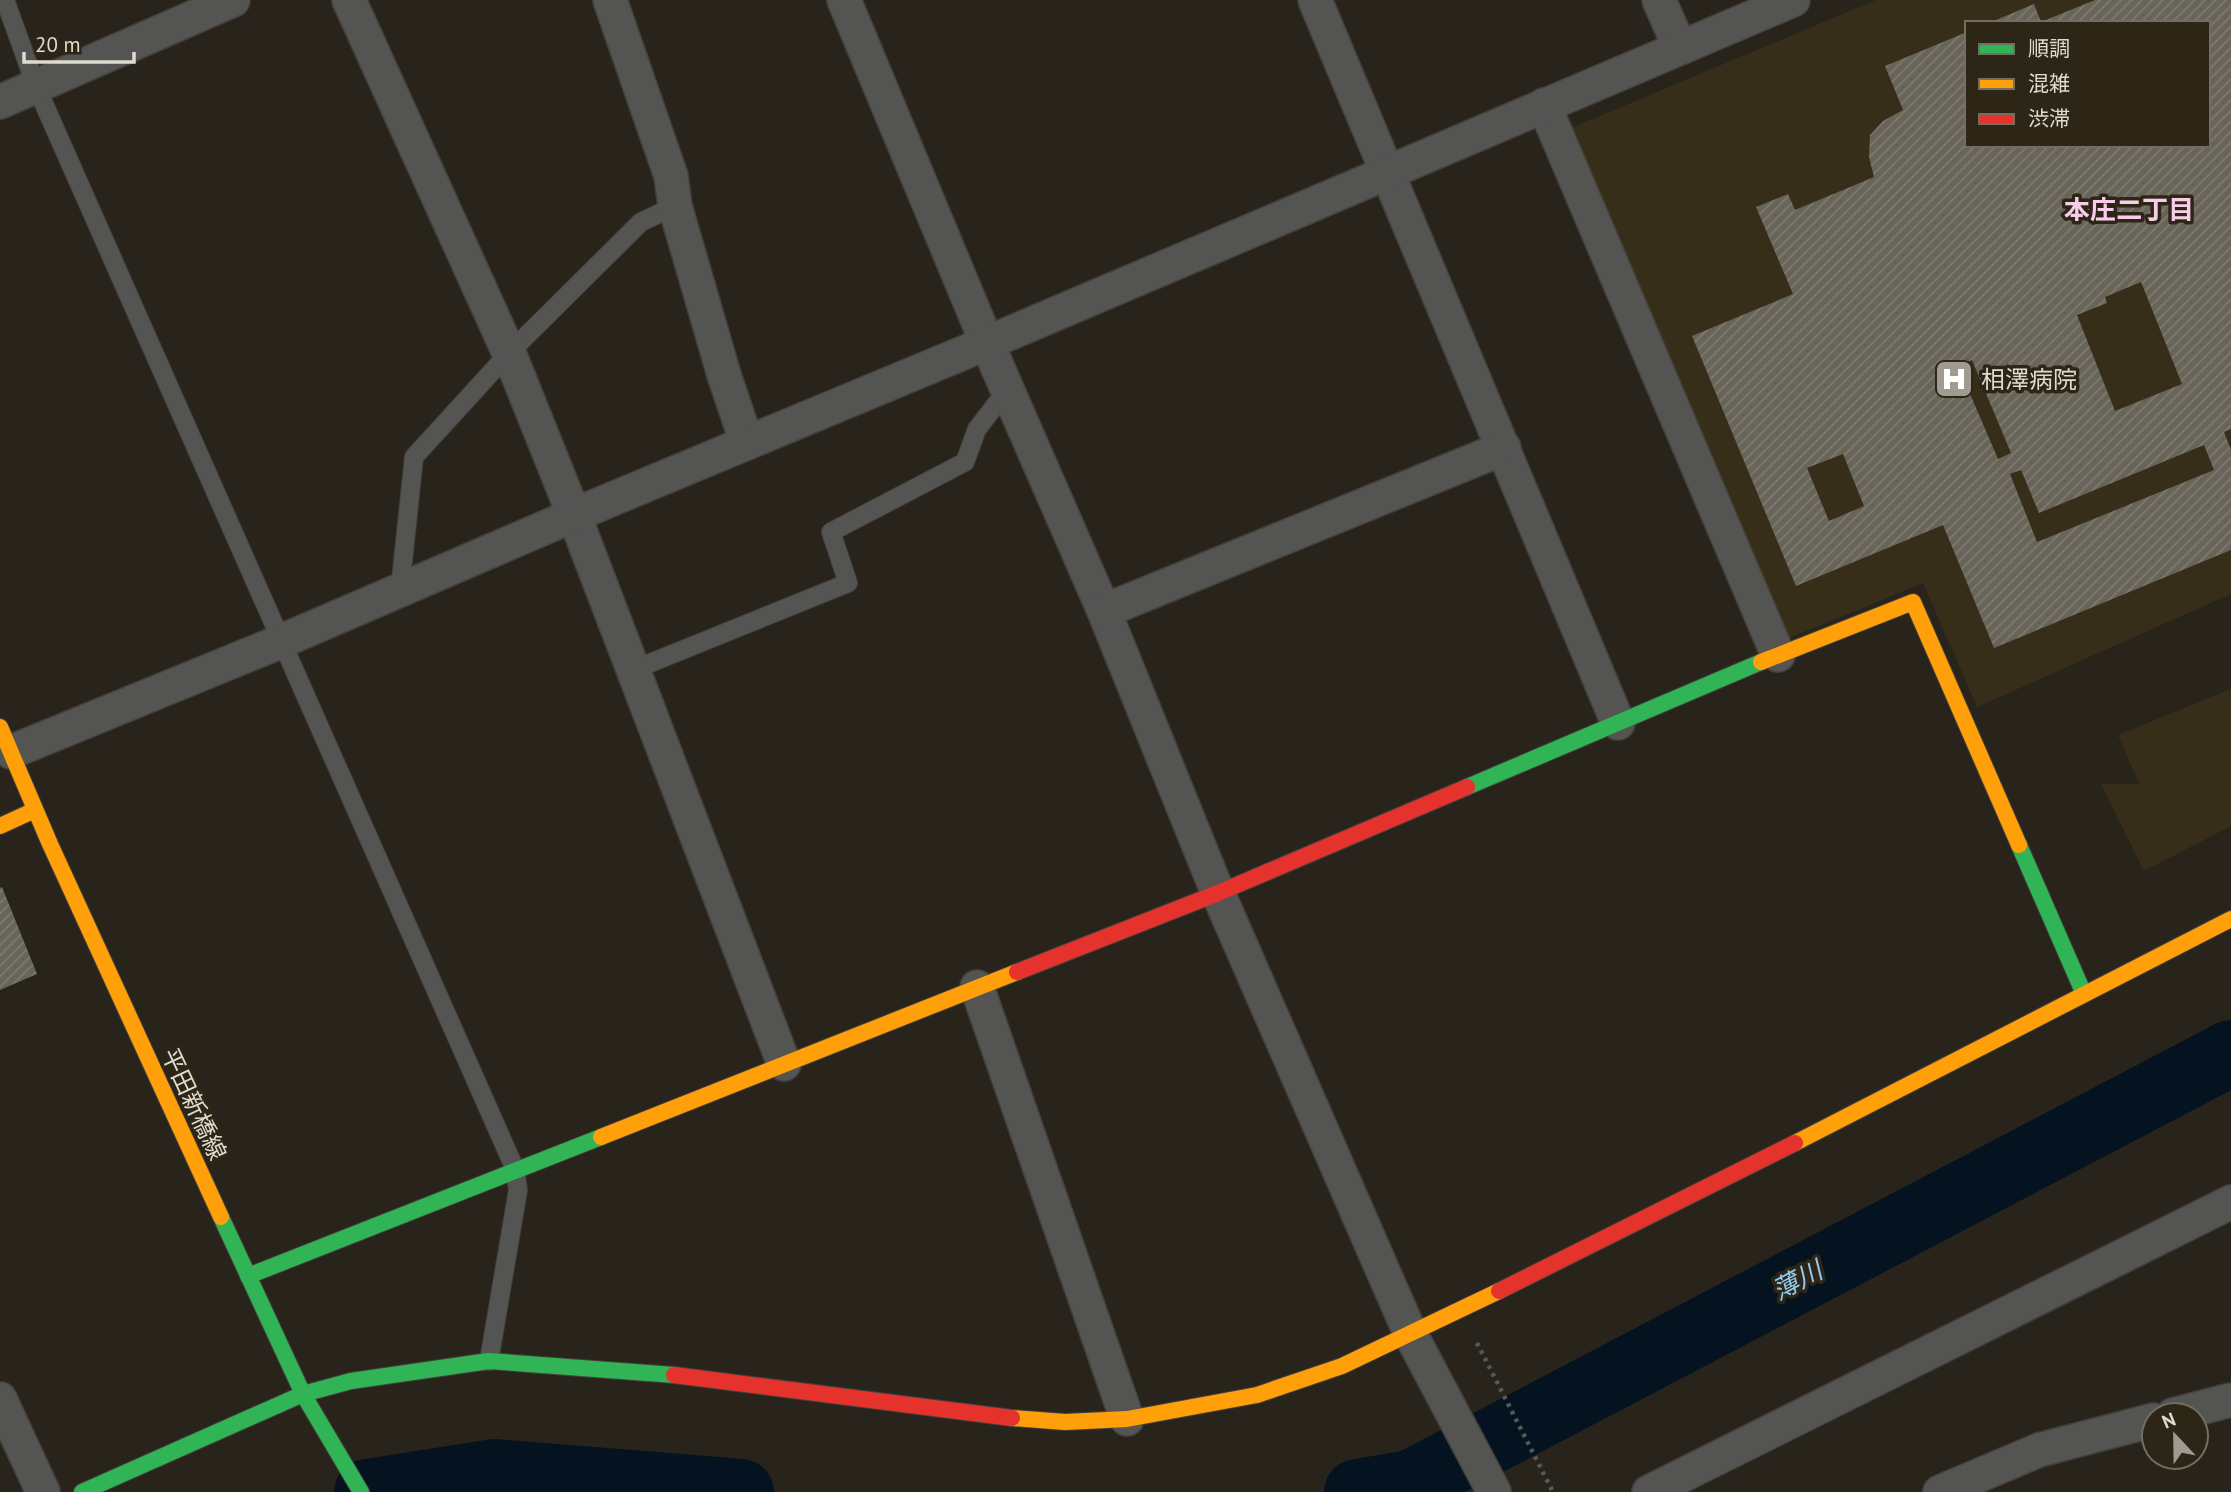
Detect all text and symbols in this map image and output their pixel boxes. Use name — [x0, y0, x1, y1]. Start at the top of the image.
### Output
scale bar — [24, 21, 135, 65]
legend — [1965, 21, 2210, 147]
text: 20 m — [35, 31, 81, 58]
text: 順調 — [2028, 35, 2070, 62]
text: 混雑 — [2028, 70, 2070, 97]
text: 渋滞 — [2028, 105, 2070, 132]
district label: 本庄二丁目 — [2064, 193, 2194, 226]
hospital icon: 相澤病院 — [1933, 358, 1975, 400]
place label: 相澤病院 — [1981, 364, 2077, 395]
street label: 平田新橋線 — [155, 1043, 233, 1165]
water label: 薄川 — [1766, 1252, 1830, 1307]
north arrow — [2140, 1401, 2210, 1471]
text: N — [2158, 1407, 2179, 1434]

